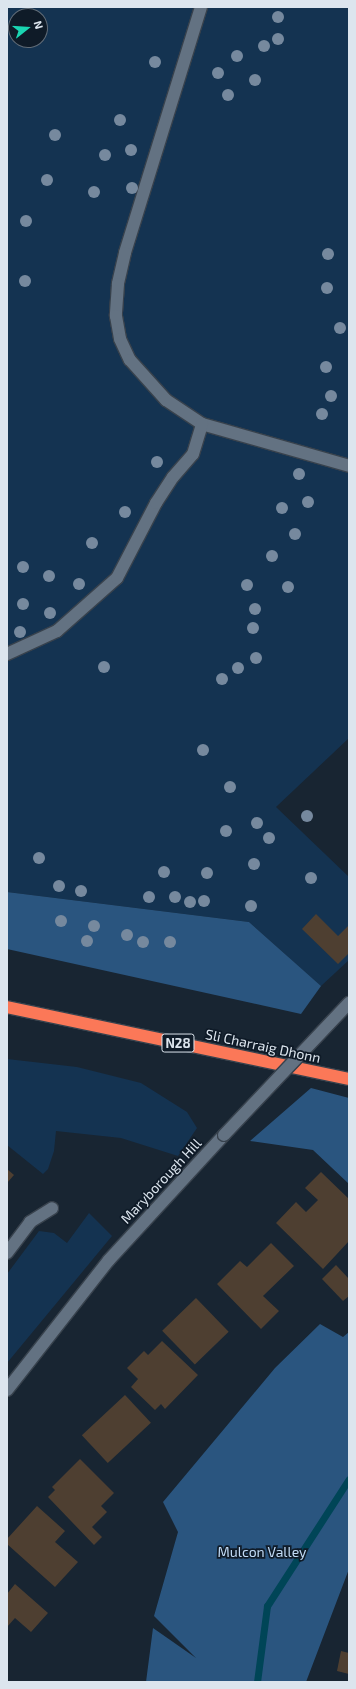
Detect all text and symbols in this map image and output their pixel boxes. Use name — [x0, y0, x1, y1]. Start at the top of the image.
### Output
north arrow — [8, 8, 48, 48]
text: N — [32, 19, 46, 30]
street label: Sli Charraig Dhonn — [204, 1026, 322, 1066]
road number: N28 — [161, 1032, 195, 1054]
street label: Maryborough Hill — [117, 1135, 205, 1227]
park label: Mulcon Valley — [217, 1544, 307, 1560]

